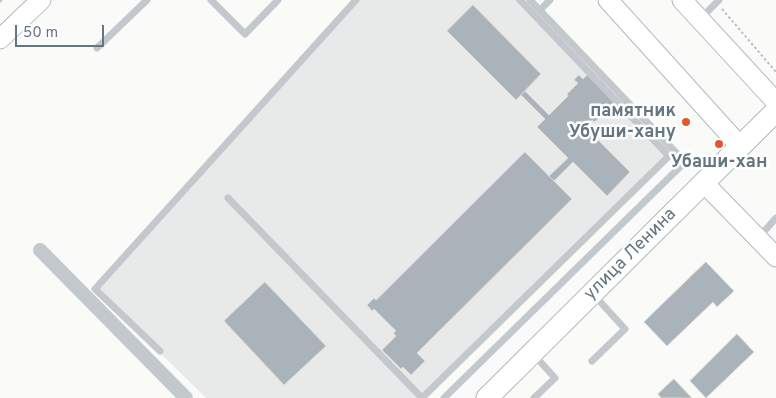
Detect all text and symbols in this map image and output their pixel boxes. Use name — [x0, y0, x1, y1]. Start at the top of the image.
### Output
scale bar — [18, 15, 106, 47]
text: 50 m — [23, 24, 58, 43]
place label: памятник Убуши-хану — [569, 101, 676, 144]
marker: памятник Убуши-хану — [680, 116, 692, 128]
marker: Убаши-хан — [713, 138, 725, 150]
place label: Убаши-хан — [671, 152, 767, 174]
street label: улица Ленина — [580, 204, 682, 306]

